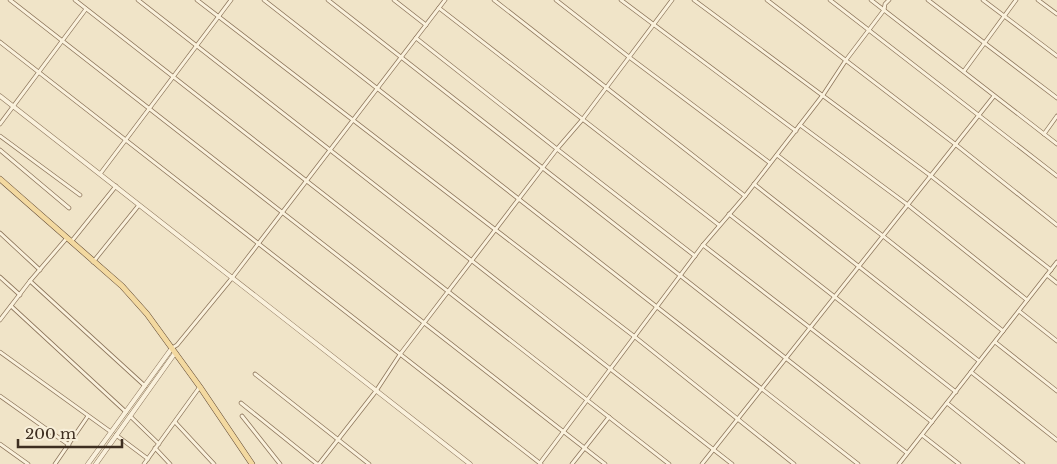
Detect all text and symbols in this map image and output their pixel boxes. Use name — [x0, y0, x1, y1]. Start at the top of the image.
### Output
scale bar — [18, 416, 121, 448]
text: 200 m — [25, 424, 76, 443]

